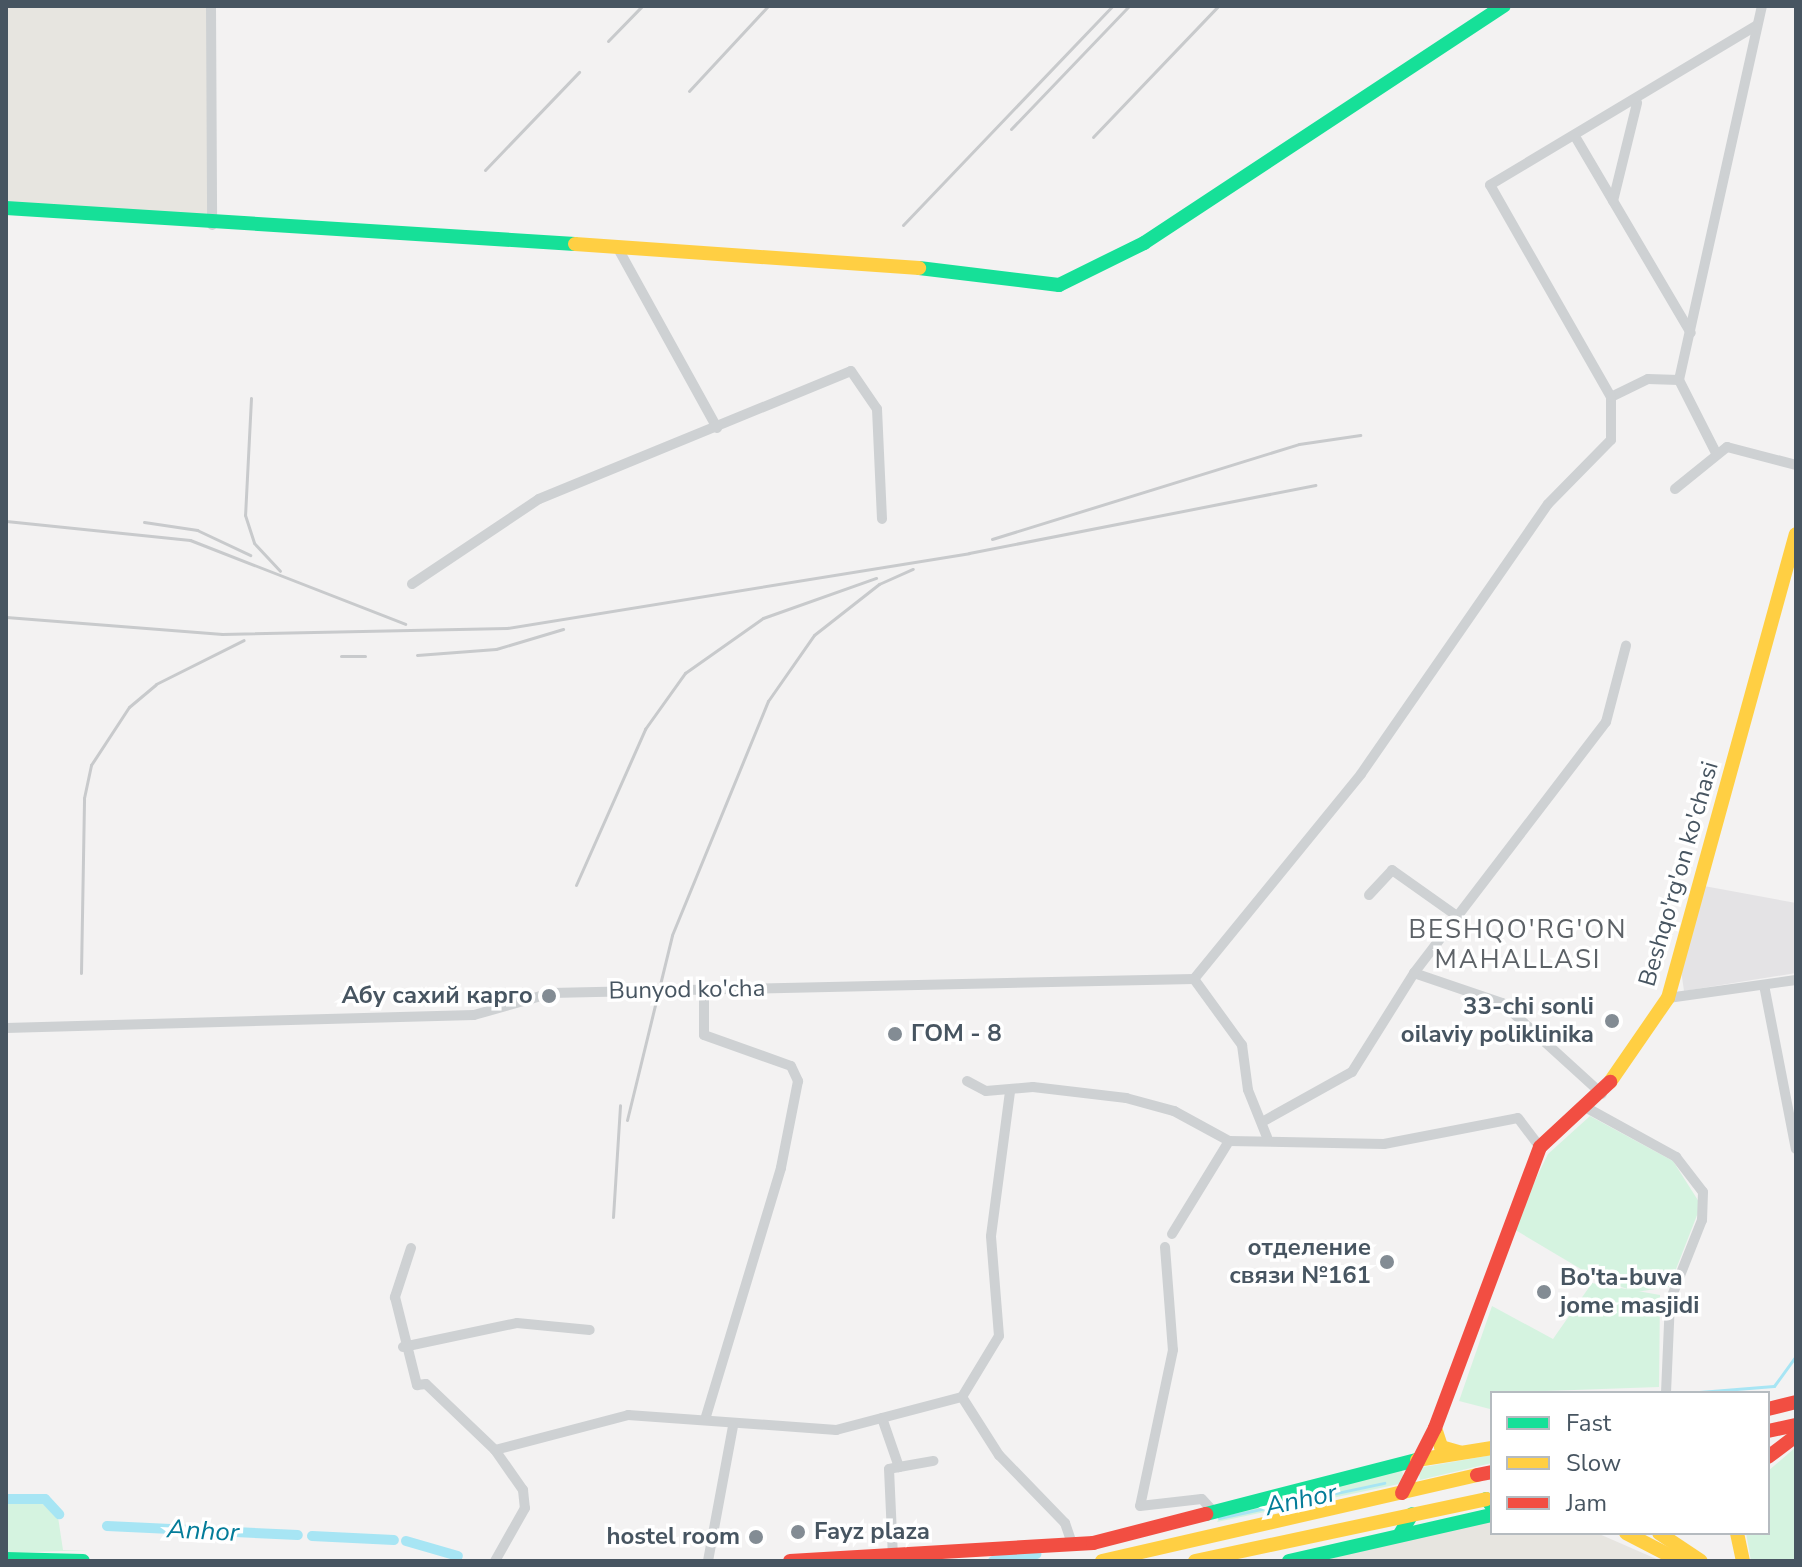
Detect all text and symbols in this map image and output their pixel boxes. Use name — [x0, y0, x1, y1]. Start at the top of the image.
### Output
street label: Beshqo'rg'on ko'chasi — [1633, 758, 1725, 990]
district label: BESHQO'RG'ON MAHALLASI — [1409, 914, 1627, 976]
street label: Bunyod ko'cha — [608, 974, 766, 1006]
place label: Абу сахий карго — [341, 982, 533, 1010]
marker: Абу сахий карго — [540, 987, 558, 1005]
place label: 33-chi sonli oilaviy poliklinika — [1401, 993, 1594, 1049]
marker: 33-chi sonli oilaviy poliklinika — [1601, 1010, 1623, 1032]
place label: ГОМ - 8 — [911, 1020, 1002, 1048]
marker: ГОМ - 8 — [886, 1025, 904, 1043]
place label: отделение связи №161 — [1229, 1234, 1371, 1290]
marker: отделение связи №161 — [1378, 1253, 1396, 1271]
place label: Bo'ta-buva jome masjidi — [1560, 1264, 1699, 1320]
marker: Bo'ta-buva jome masjidi — [1535, 1283, 1553, 1301]
legend — [1490, 1391, 1770, 1535]
text: Fast — [1566, 1407, 1611, 1439]
text: Slow — [1566, 1447, 1621, 1479]
water label: Anhor — [1262, 1477, 1340, 1523]
text: Jam — [1566, 1487, 1607, 1519]
water label: Anhor — [166, 1514, 240, 1548]
place label: Fayz plaza — [814, 1518, 930, 1546]
place label: hostel room — [606, 1523, 740, 1551]
marker: Fayz plaza — [789, 1523, 807, 1541]
marker: hostel room — [747, 1528, 765, 1546]

